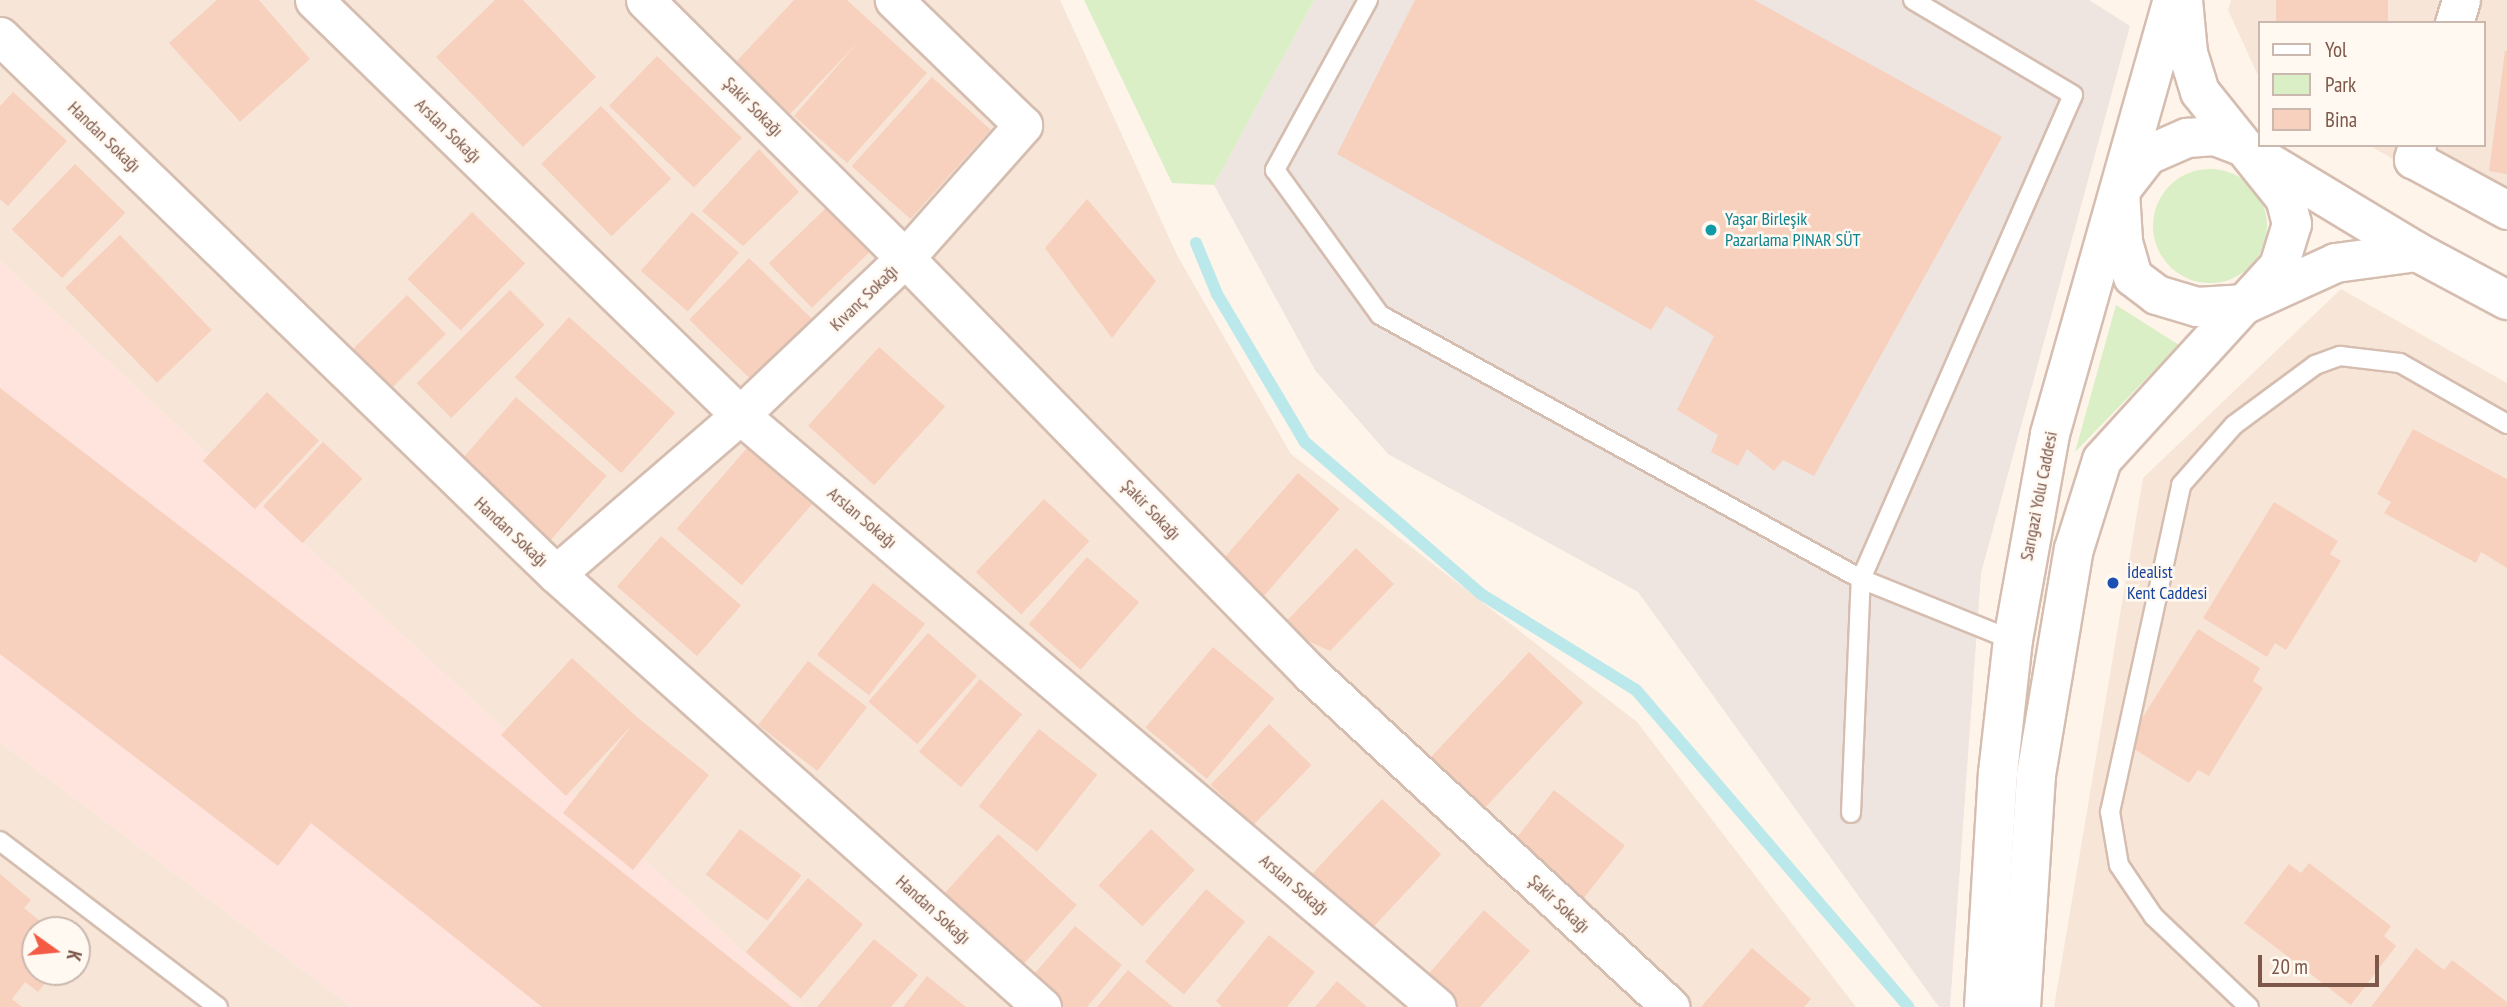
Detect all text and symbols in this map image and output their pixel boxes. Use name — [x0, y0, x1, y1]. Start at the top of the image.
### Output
legend — [2258, 21, 2486, 147]
text: Yol — [2325, 36, 2347, 63]
text: Park — [2325, 71, 2356, 98]
street label: Şakir Sokağı — [719, 73, 787, 141]
street label: Arslan Sokağı — [410, 94, 486, 168]
street label: Handan Sokağı — [63, 97, 145, 177]
text: Bina — [2325, 106, 2357, 133]
place label: Yaşar Birleşik Pazarlama PINAR SÜT — [1725, 209, 1861, 252]
marker: Yaşar Birleşik Pazarlama PINAR SÜT — [1703, 222, 1719, 238]
street label: Kıvanç Sokağı — [825, 260, 903, 336]
street label: Sarıgazi Yolu Caddesi — [2016, 429, 2062, 563]
street label: Şakir Sokağı — [1117, 475, 1185, 545]
street label: Arslan Sokağı — [823, 483, 901, 553]
street label: Handan Sokağı — [470, 492, 552, 572]
place label: İdealist Kent Caddesi — [2127, 562, 2207, 604]
marker: İdealist Kent Caddesi — [2105, 575, 2121, 591]
street label: Arslan Sokağı — [1255, 850, 1333, 920]
street label: Şakir Sokağı — [1524, 870, 1594, 938]
street label: Handan Sokağı — [891, 871, 975, 949]
north arrow — [21, 916, 91, 986]
scale bar — [2262, 940, 2383, 984]
text: K — [61, 948, 87, 964]
text: 20 m — [2271, 953, 2308, 980]

